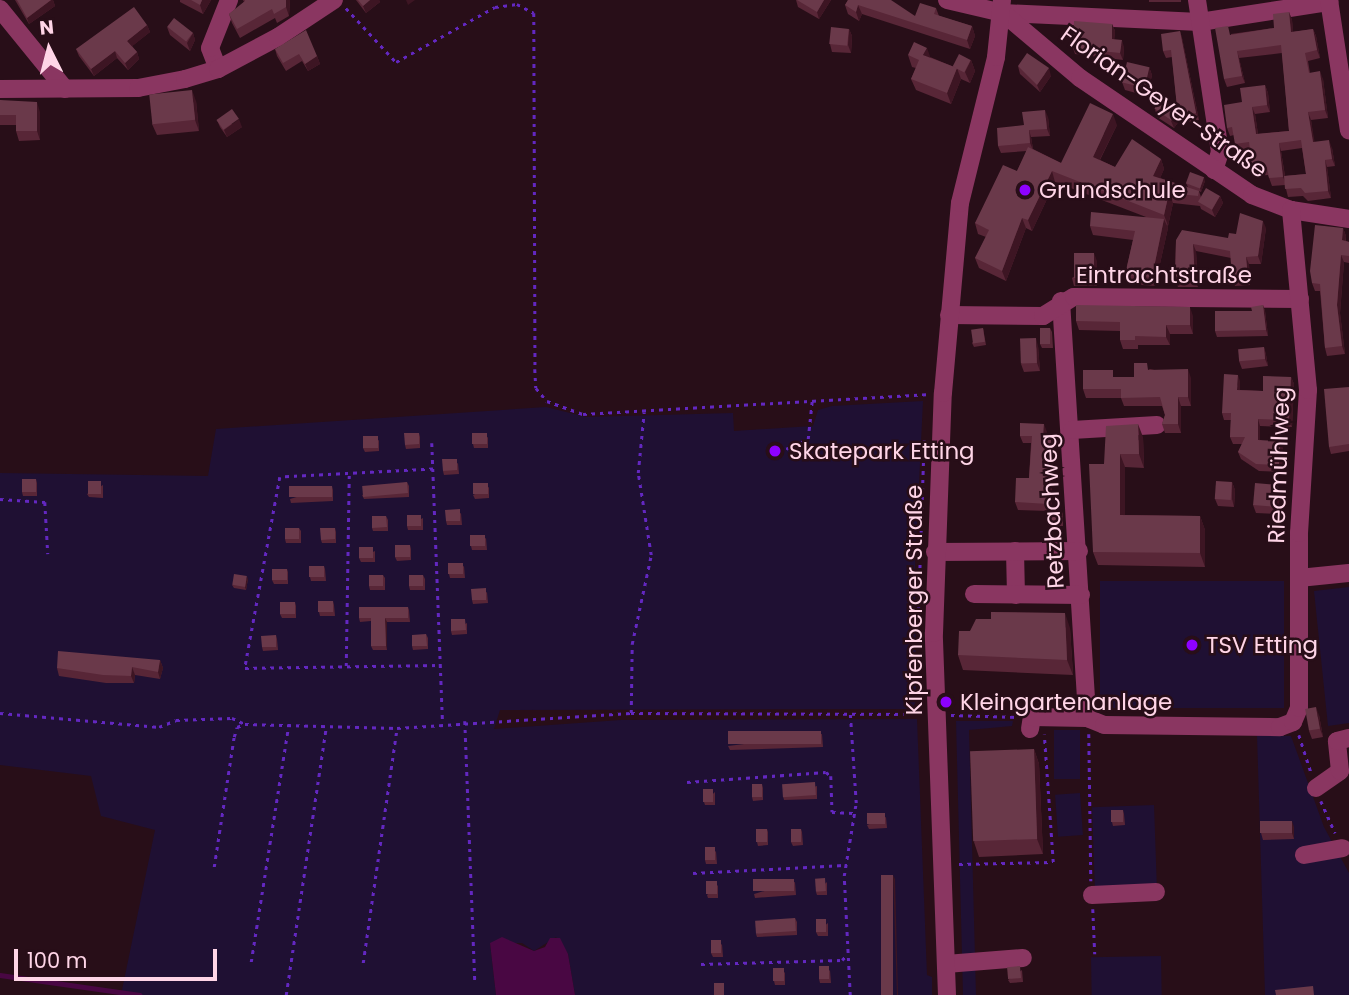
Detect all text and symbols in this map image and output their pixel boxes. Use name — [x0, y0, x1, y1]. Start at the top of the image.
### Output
text: N — [38, 13, 55, 42]
north arrow — [14, 14, 84, 84]
street label: Florian-Geyer-Straße — [1055, 20, 1273, 184]
place label: Grundschule — [1039, 176, 1186, 204]
marker: Grundschule — [1017, 182, 1033, 198]
street label: Eintrachtstraße — [1076, 261, 1252, 289]
street label: Riedmühlweg — [1262, 386, 1296, 544]
street label: Retzbachweg — [1034, 433, 1070, 589]
place label: Skatepark Etting — [789, 437, 975, 465]
marker: Skatepark Etting — [767, 443, 783, 459]
street label: Kipfenberger Straße — [900, 485, 928, 715]
place label: TSV Etting — [1206, 631, 1318, 659]
marker: TSV Etting — [1184, 637, 1200, 653]
place label: Kleingartenanlage — [960, 688, 1172, 716]
marker: Kleingartenanlage — [938, 694, 954, 710]
scale bar — [18, 936, 220, 980]
text: 100 m — [27, 946, 87, 975]

